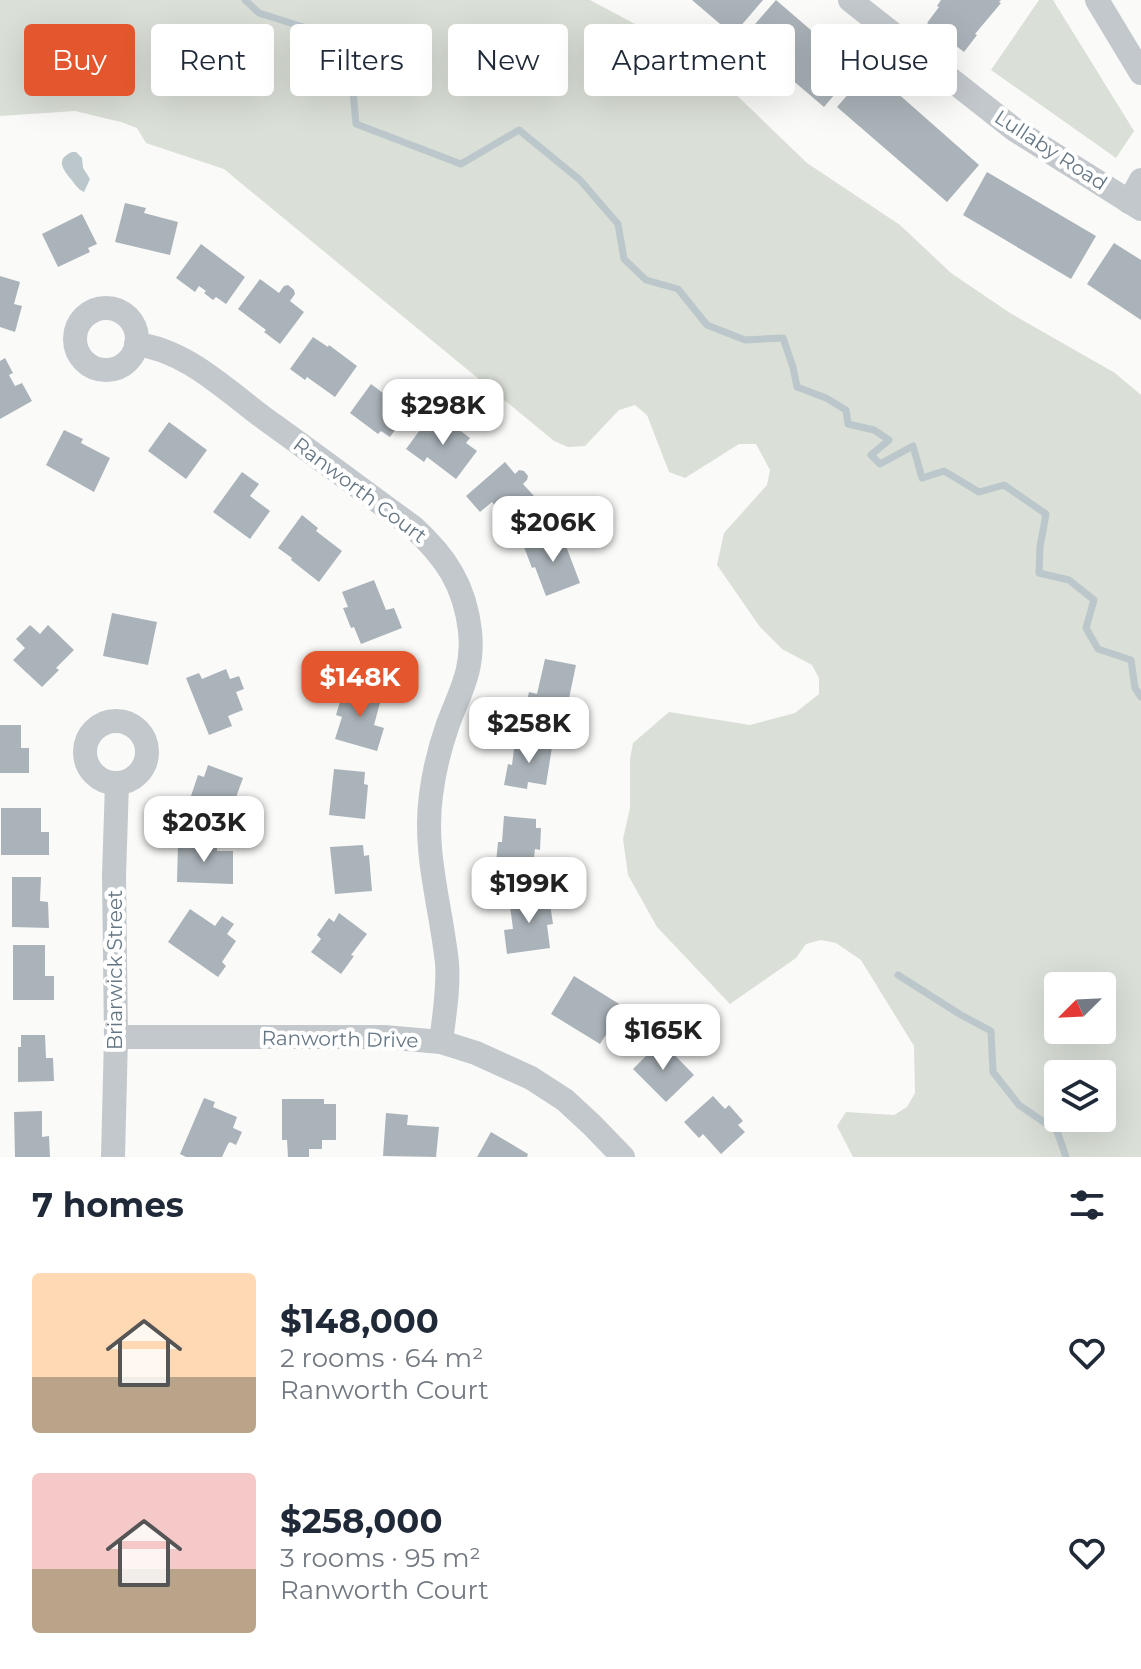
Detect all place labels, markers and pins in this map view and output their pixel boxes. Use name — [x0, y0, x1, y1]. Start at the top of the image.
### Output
pin: $298K — [387, 379, 499, 447]
pin: $206K — [497, 496, 609, 564]
pin: $148K — [304, 651, 416, 719]
pin: $258K — [473, 697, 585, 765]
pin: $203K — [148, 796, 260, 864]
pin: $199K — [473, 857, 585, 925]
pin: $165K — [607, 1004, 719, 1072]

